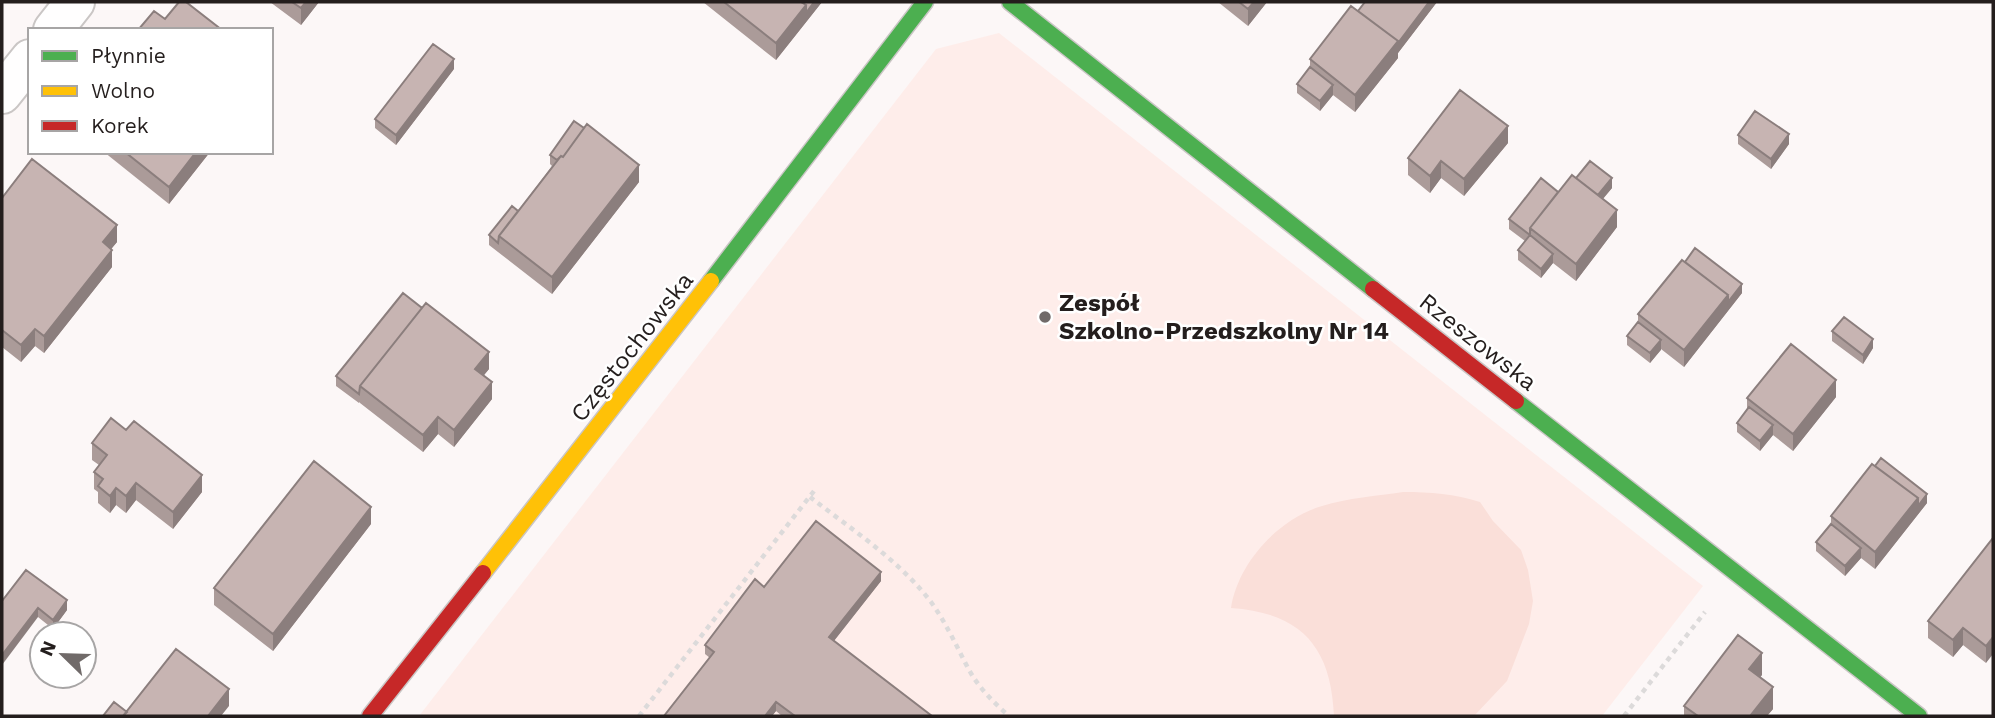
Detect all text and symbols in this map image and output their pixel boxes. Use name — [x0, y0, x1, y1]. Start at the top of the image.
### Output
legend — [28, 28, 273, 154]
text: Płynnie — [91, 43, 166, 68]
text: Wolno — [91, 78, 155, 103]
text: Korek — [91, 113, 149, 138]
street label: Częstochowska — [565, 267, 699, 427]
street label: Rzeszowska — [1414, 288, 1542, 396]
place label: Zespół Szkolno-Przedszkolny Nr 14 — [1059, 289, 1389, 345]
marker: Zespół Szkolno-Przedszkolny Nr 14 — [1037, 309, 1053, 325]
north arrow — [28, 620, 98, 690]
text: N — [34, 638, 61, 660]

